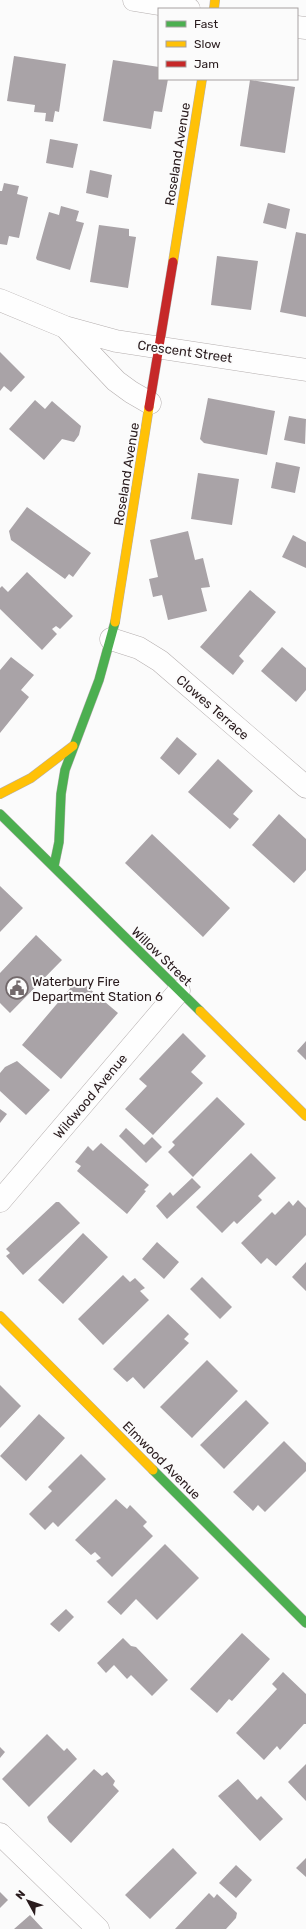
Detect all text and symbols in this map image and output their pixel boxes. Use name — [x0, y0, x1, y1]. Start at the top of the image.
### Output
legend — [158, 8, 298, 80]
text: Fast — [194, 17, 218, 31]
text: Slow — [194, 37, 221, 51]
text: Jam — [194, 57, 219, 71]
street label: Roseland Avenue — [162, 101, 193, 207]
street label: Crescent Street — [137, 337, 233, 366]
street label: Roseland Avenue — [111, 421, 142, 527]
street label: Clowes Terrace — [173, 672, 252, 743]
street label: Willow Street — [128, 924, 195, 989]
place label: Waterbury Fire Department Station 6 — [32, 974, 163, 1004]
public building icon: Waterbury Fire Department Station 6 — [4, 975, 30, 1001]
street label: Wildwood Avenue — [51, 1051, 130, 1142]
street label: Elmwood Avenue — [120, 1418, 204, 1502]
north arrow — [8, 1881, 48, 1921]
text: N — [13, 1888, 28, 1902]

